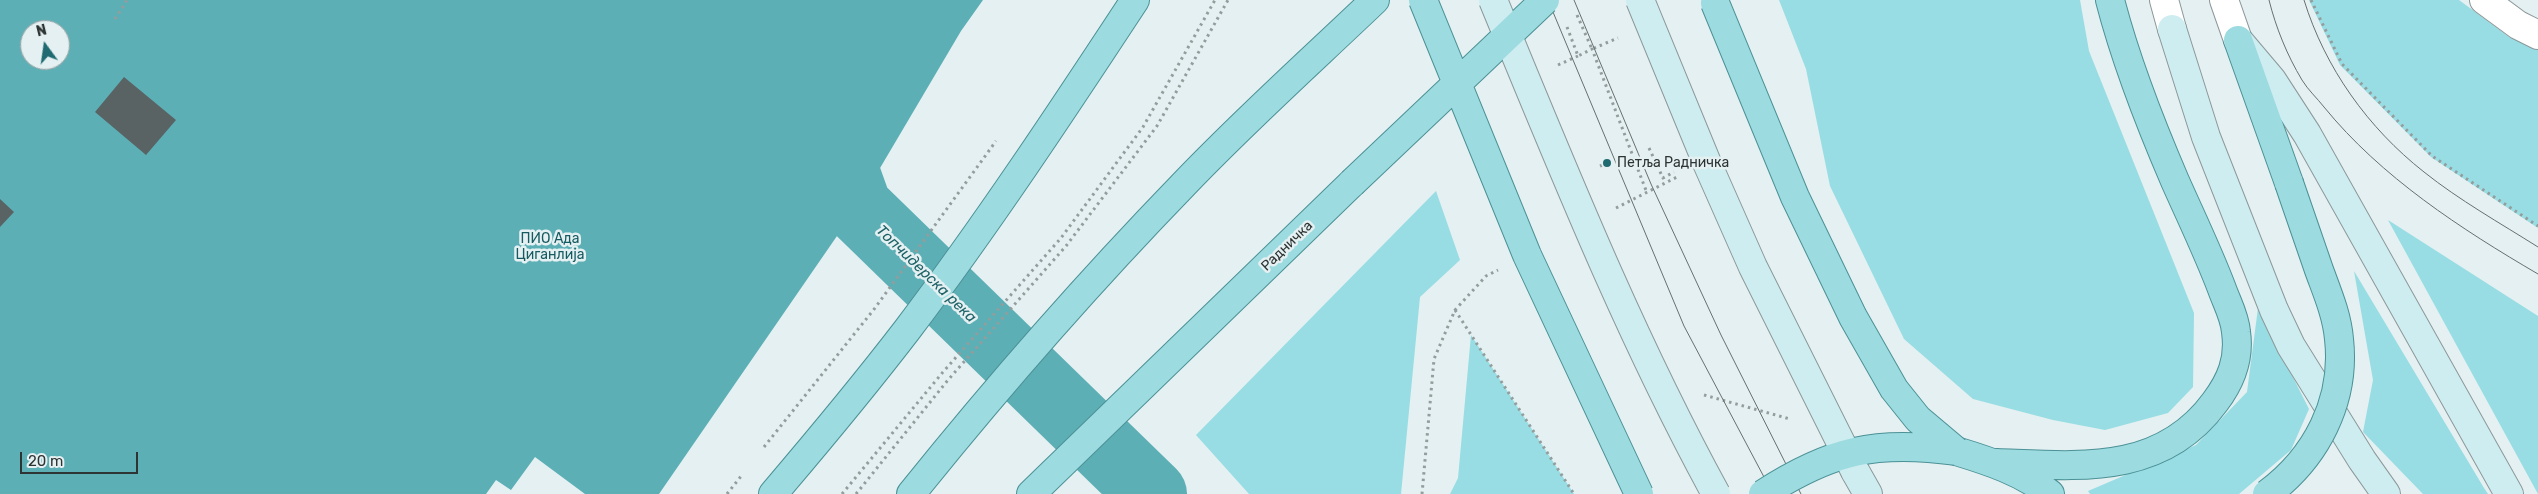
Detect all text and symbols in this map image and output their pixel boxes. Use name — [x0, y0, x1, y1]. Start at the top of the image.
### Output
north arrow — [20, 20, 70, 70]
text: N — [35, 21, 48, 40]
place label: Петља Радничка — [1617, 155, 1729, 171]
marker: Петља Радничка — [1601, 157, 1613, 169]
street label: Радничка — [1258, 217, 1316, 275]
water label: Топчидерска река — [872, 222, 980, 326]
park label: ПИО Ада Циганлија — [515, 231, 585, 264]
scale bar — [22, 442, 140, 474]
text: 20 m — [28, 452, 63, 470]

